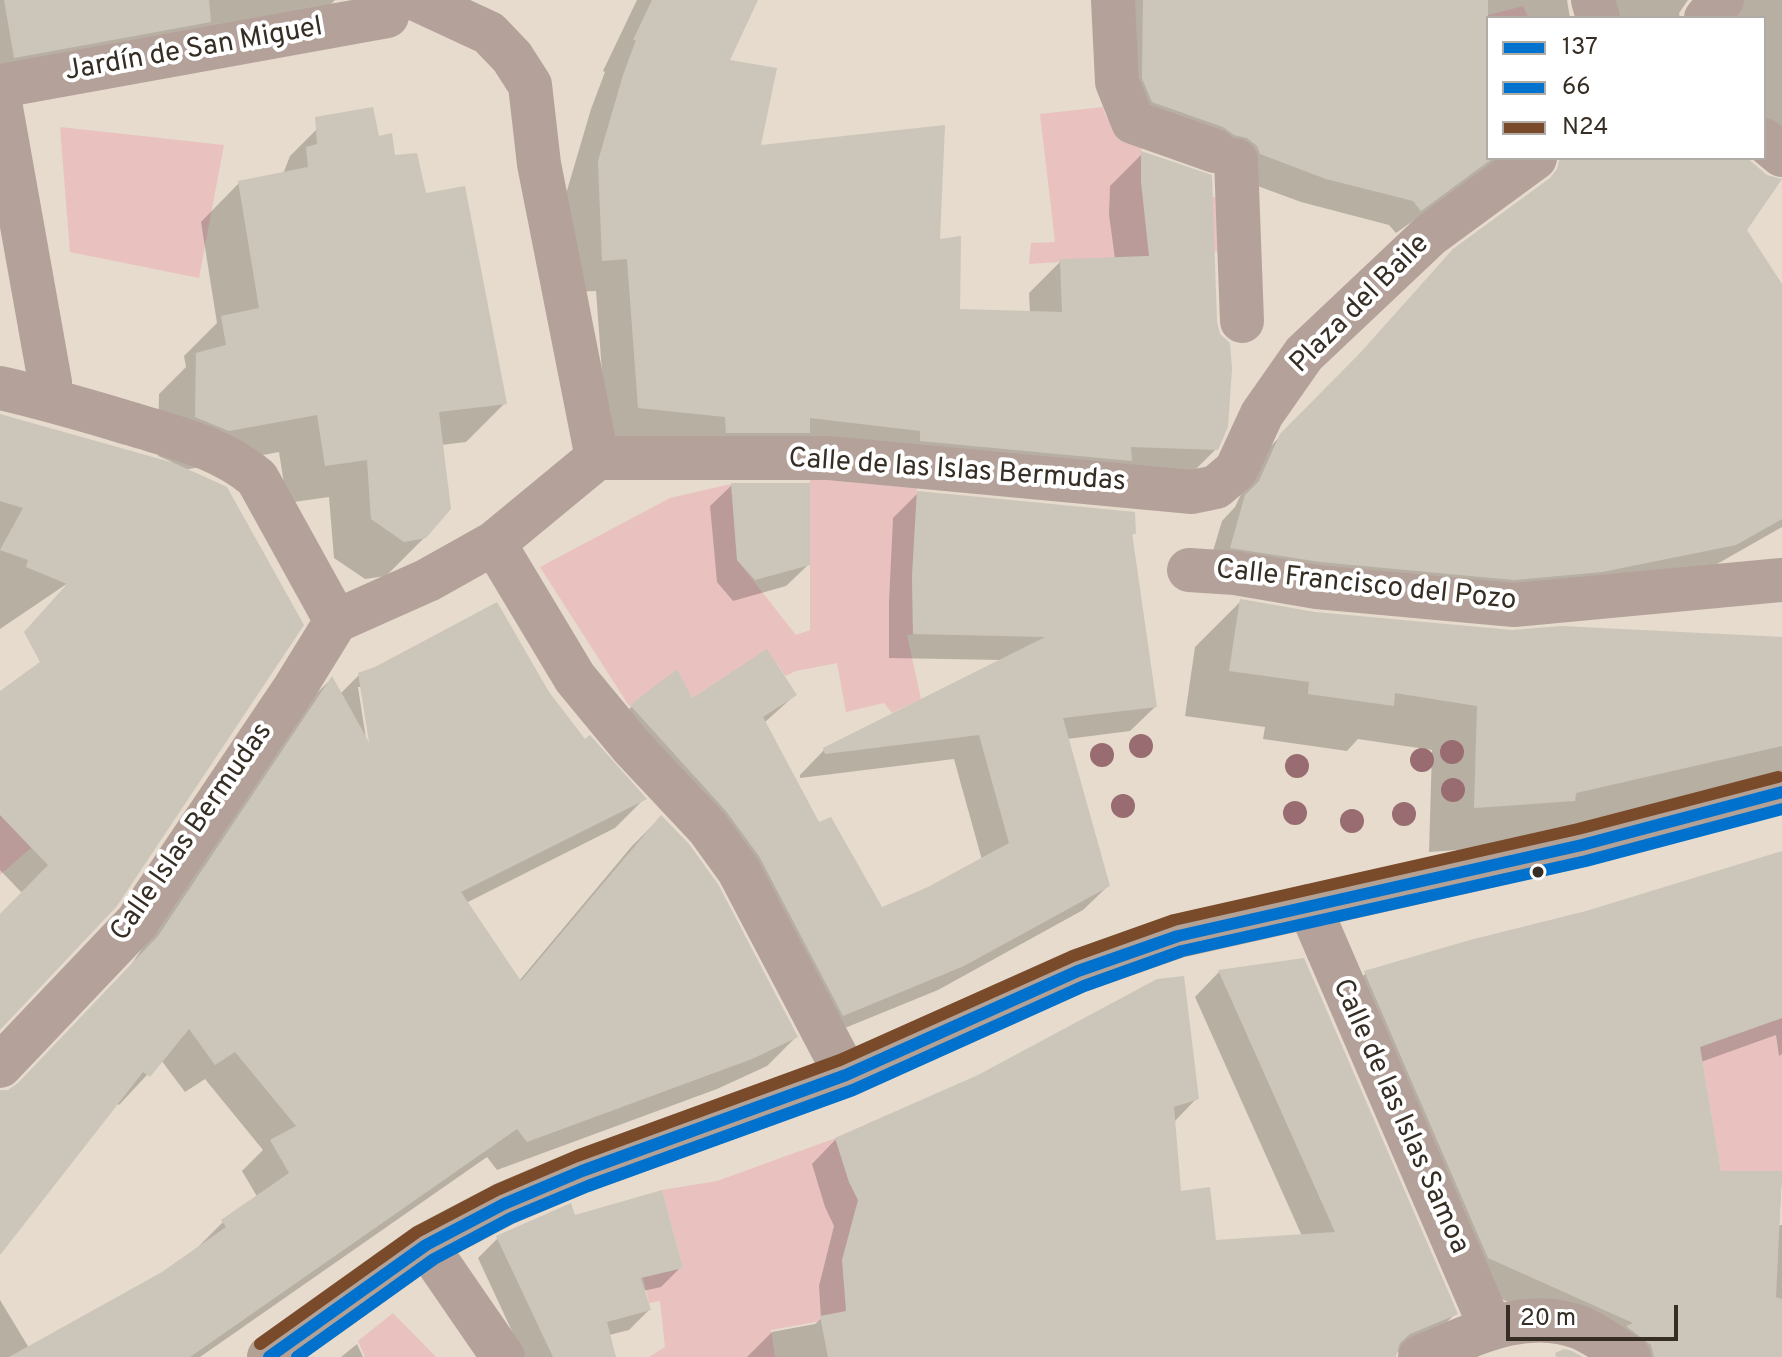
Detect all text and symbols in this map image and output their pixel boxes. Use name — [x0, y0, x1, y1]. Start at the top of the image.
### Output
street label: Jardín de San Miguel — [63, 12, 325, 90]
legend — [1486, 16, 1766, 160]
text: 137 — [1562, 33, 1598, 63]
text: 66 — [1562, 73, 1591, 103]
text: N24 — [1562, 113, 1608, 143]
street label: Plaza del Baile — [1285, 229, 1437, 381]
street label: Calle de las Islas Bermudas — [787, 443, 1127, 501]
street label: Calle Francisco del Pozo — [1214, 555, 1518, 619]
street label: Calle Islas Bermudas — [105, 717, 281, 949]
unlabelled marker — [1530, 864, 1546, 880]
street label: Calle de las Islas Samoa — [1323, 974, 1475, 1260]
scale bar — [1510, 1289, 1682, 1339]
text: 20 m — [1520, 1304, 1576, 1334]

